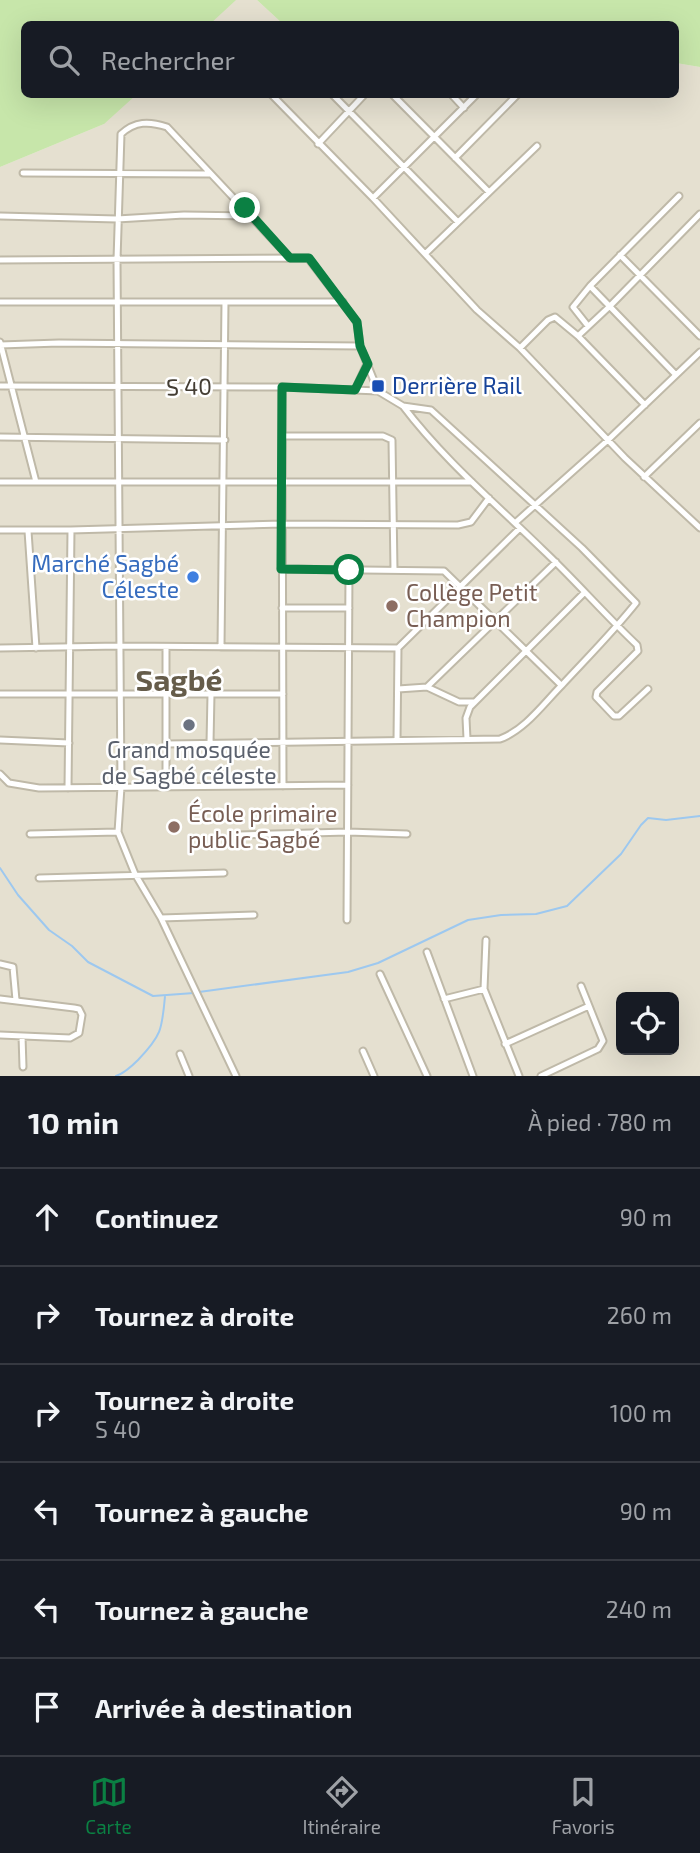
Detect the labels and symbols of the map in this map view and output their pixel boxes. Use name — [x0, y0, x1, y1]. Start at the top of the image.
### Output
route end — [229, 192, 260, 223]
place label: Derrière Rail — [392, 371, 522, 399]
street label: S 40 — [166, 372, 212, 400]
marker: Derrière Rail — [370, 378, 386, 394]
place label: Marché Sagbé Céleste — [31, 549, 179, 603]
route start — [333, 554, 364, 585]
marker: Marché Sagbé Céleste — [185, 569, 201, 585]
place label: Collège Petit Champion — [406, 578, 538, 632]
marker: Collège Petit Champion — [384, 598, 400, 614]
district label: Sagbé — [136, 661, 222, 697]
marker: Grand mosquée de Sagbé céleste — [181, 717, 197, 733]
place label: Grand mosquée de Sagbé céleste — [101, 735, 277, 789]
place label: École primaire public Sagbé — [188, 799, 337, 853]
marker: École primaire public Sagbé — [166, 819, 182, 835]

